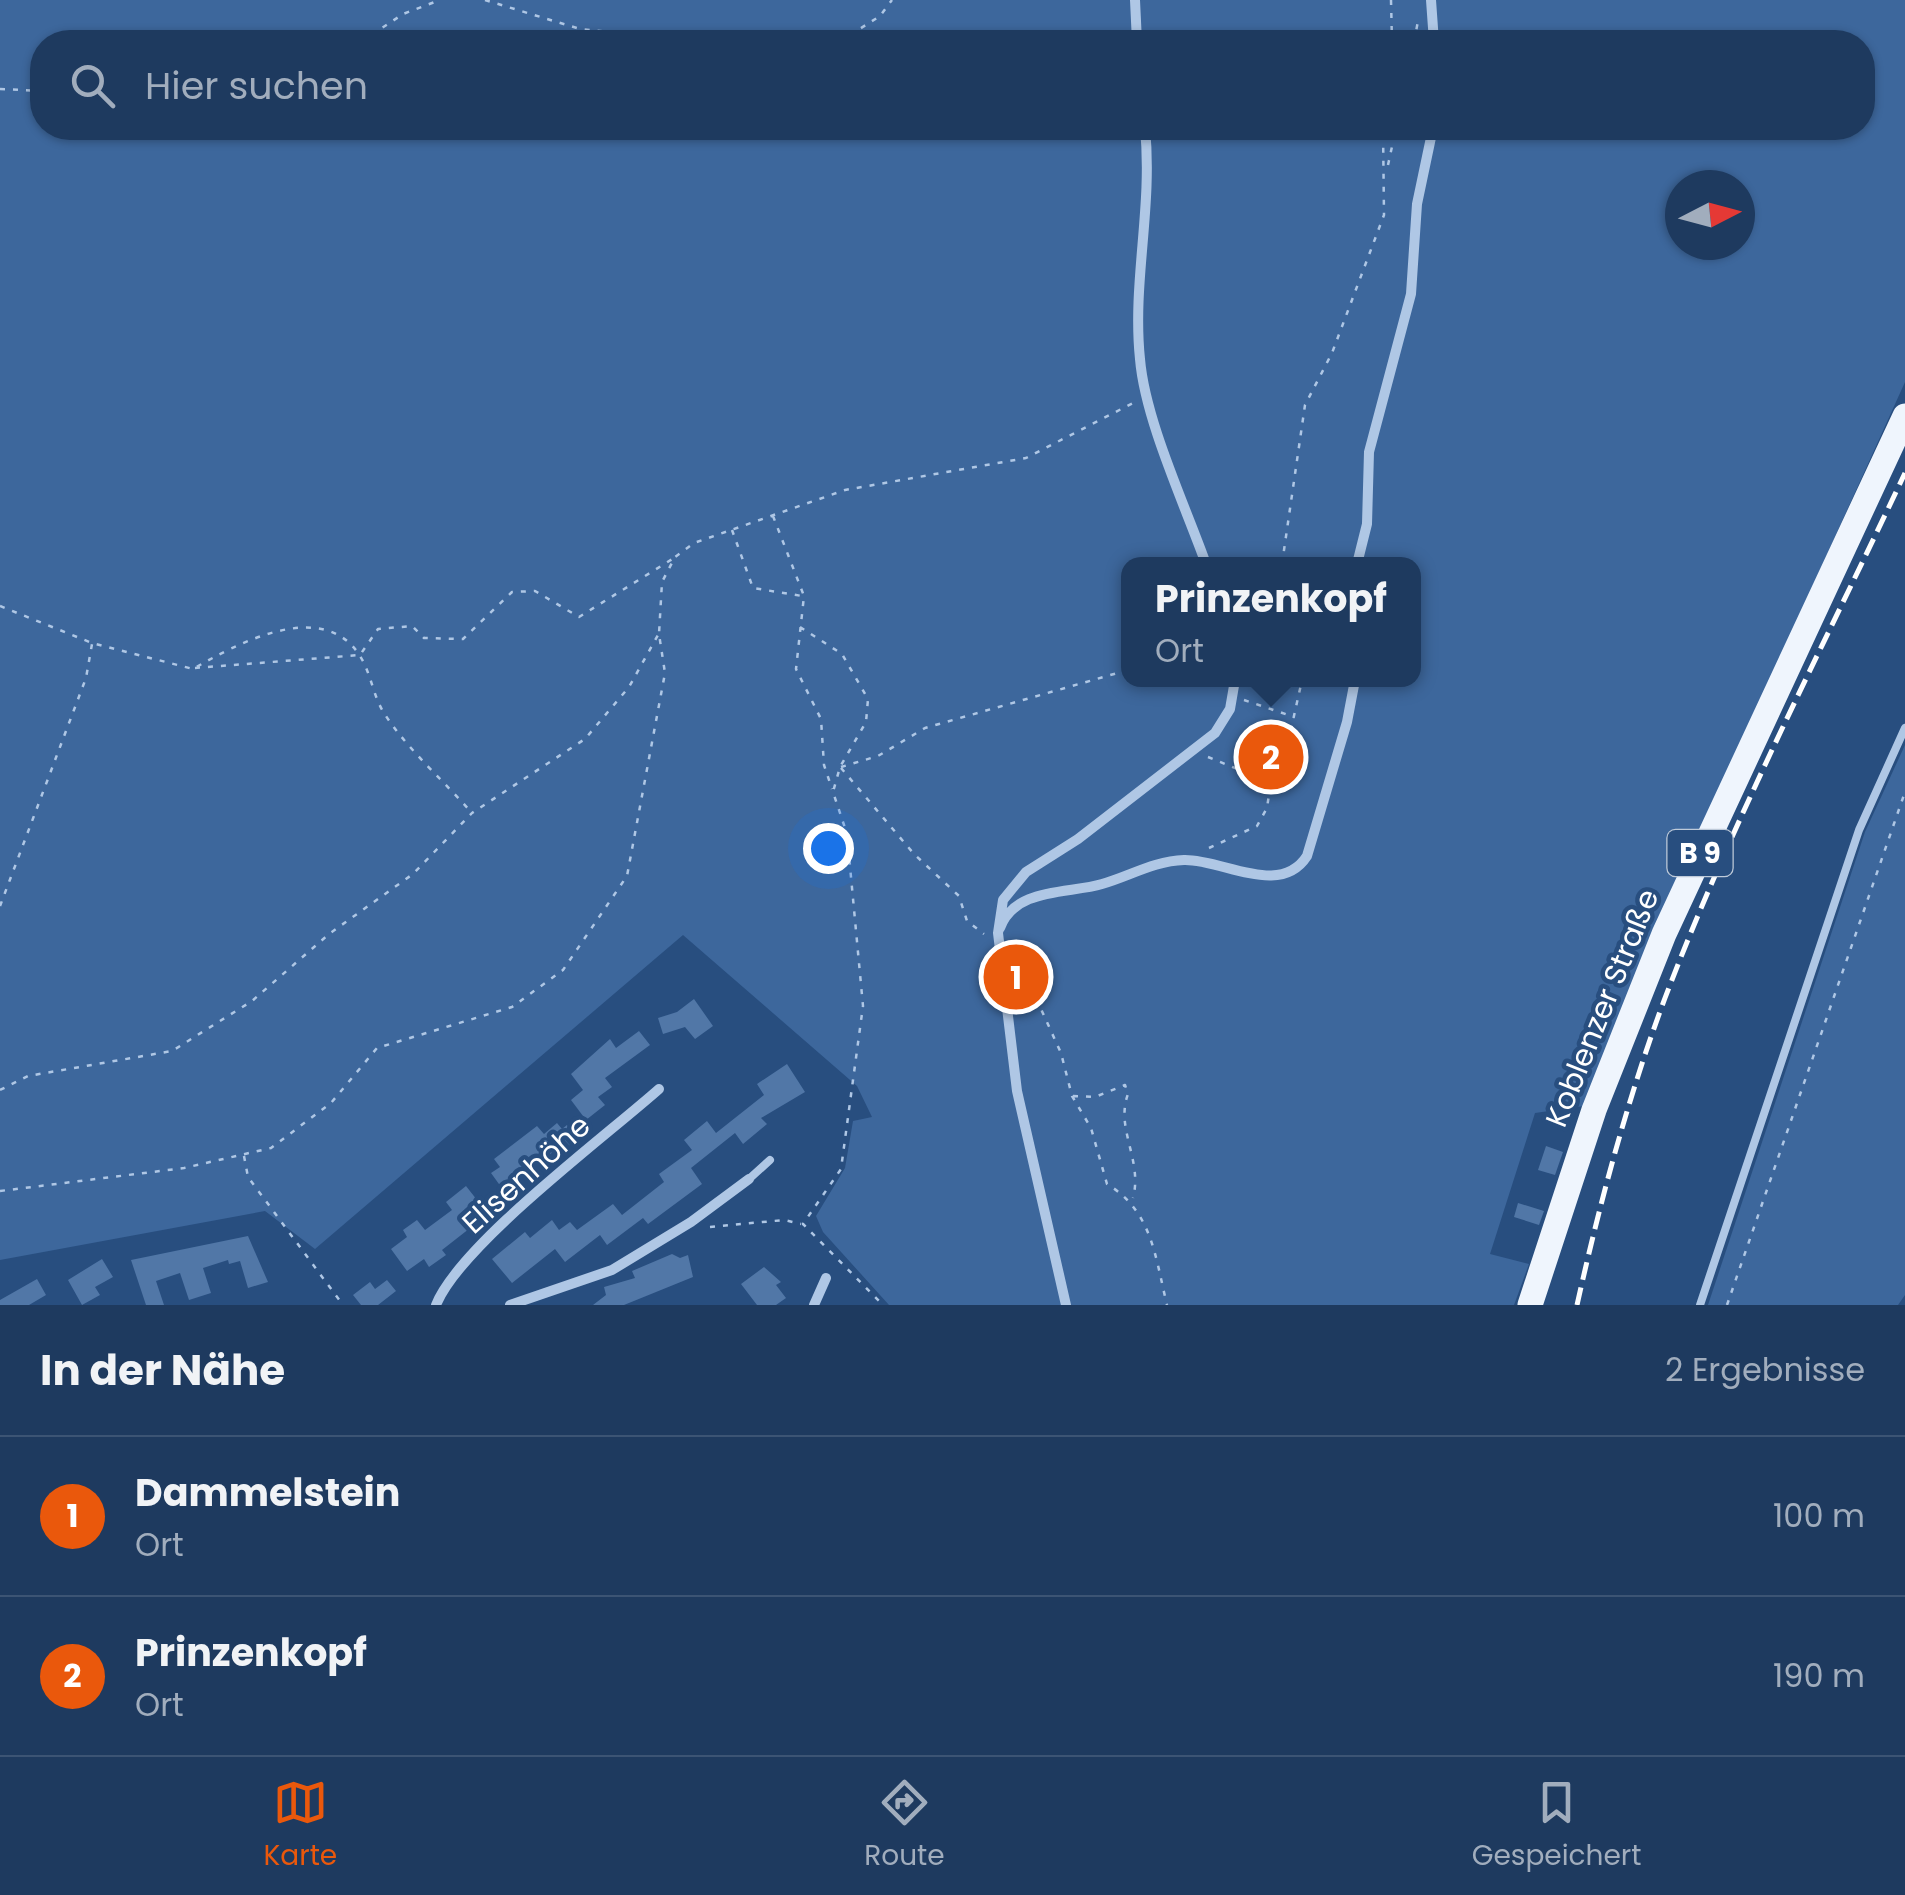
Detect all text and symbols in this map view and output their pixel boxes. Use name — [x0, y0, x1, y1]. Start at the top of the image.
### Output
search box — [30, 30, 1875, 140]
icon: search — [65, 58, 120, 113]
text: Hier suchen — [145, 59, 368, 112]
north arrow — [1665, 170, 1755, 260]
popup — [1121, 557, 1421, 687]
text: Prinzenkopf — [1155, 572, 1387, 625]
text: Ort — [1155, 628, 1204, 673]
pin: 2 — [1238, 720, 1304, 794]
your location — [803, 823, 854, 874]
road number: B 9 — [1668, 830, 1732, 876]
street label: Koblenzer Straße — [1535, 883, 1669, 1133]
pin: 1 — [984, 940, 1048, 1014]
street label: Elisenhöhe — [452, 1105, 600, 1243]
text: In der Nähe — [40, 1341, 285, 1400]
text: 2 Ergebnisse — [1665, 1347, 1865, 1392]
text: Dammelstein — [135, 1466, 400, 1519]
text: 1 — [66, 1493, 79, 1538]
text: 100 m — [1773, 1493, 1865, 1538]
text: Ort — [135, 1522, 184, 1567]
text: Prinzenkopf — [135, 1626, 367, 1679]
text: 2 — [63, 1653, 82, 1698]
text: 190 m — [1773, 1653, 1865, 1698]
text: Ort — [135, 1682, 184, 1727]
tab: Karte — [264, 1775, 337, 1877]
tab: Route — [864, 1775, 945, 1877]
tab: Gespeichert — [1472, 1775, 1641, 1877]

